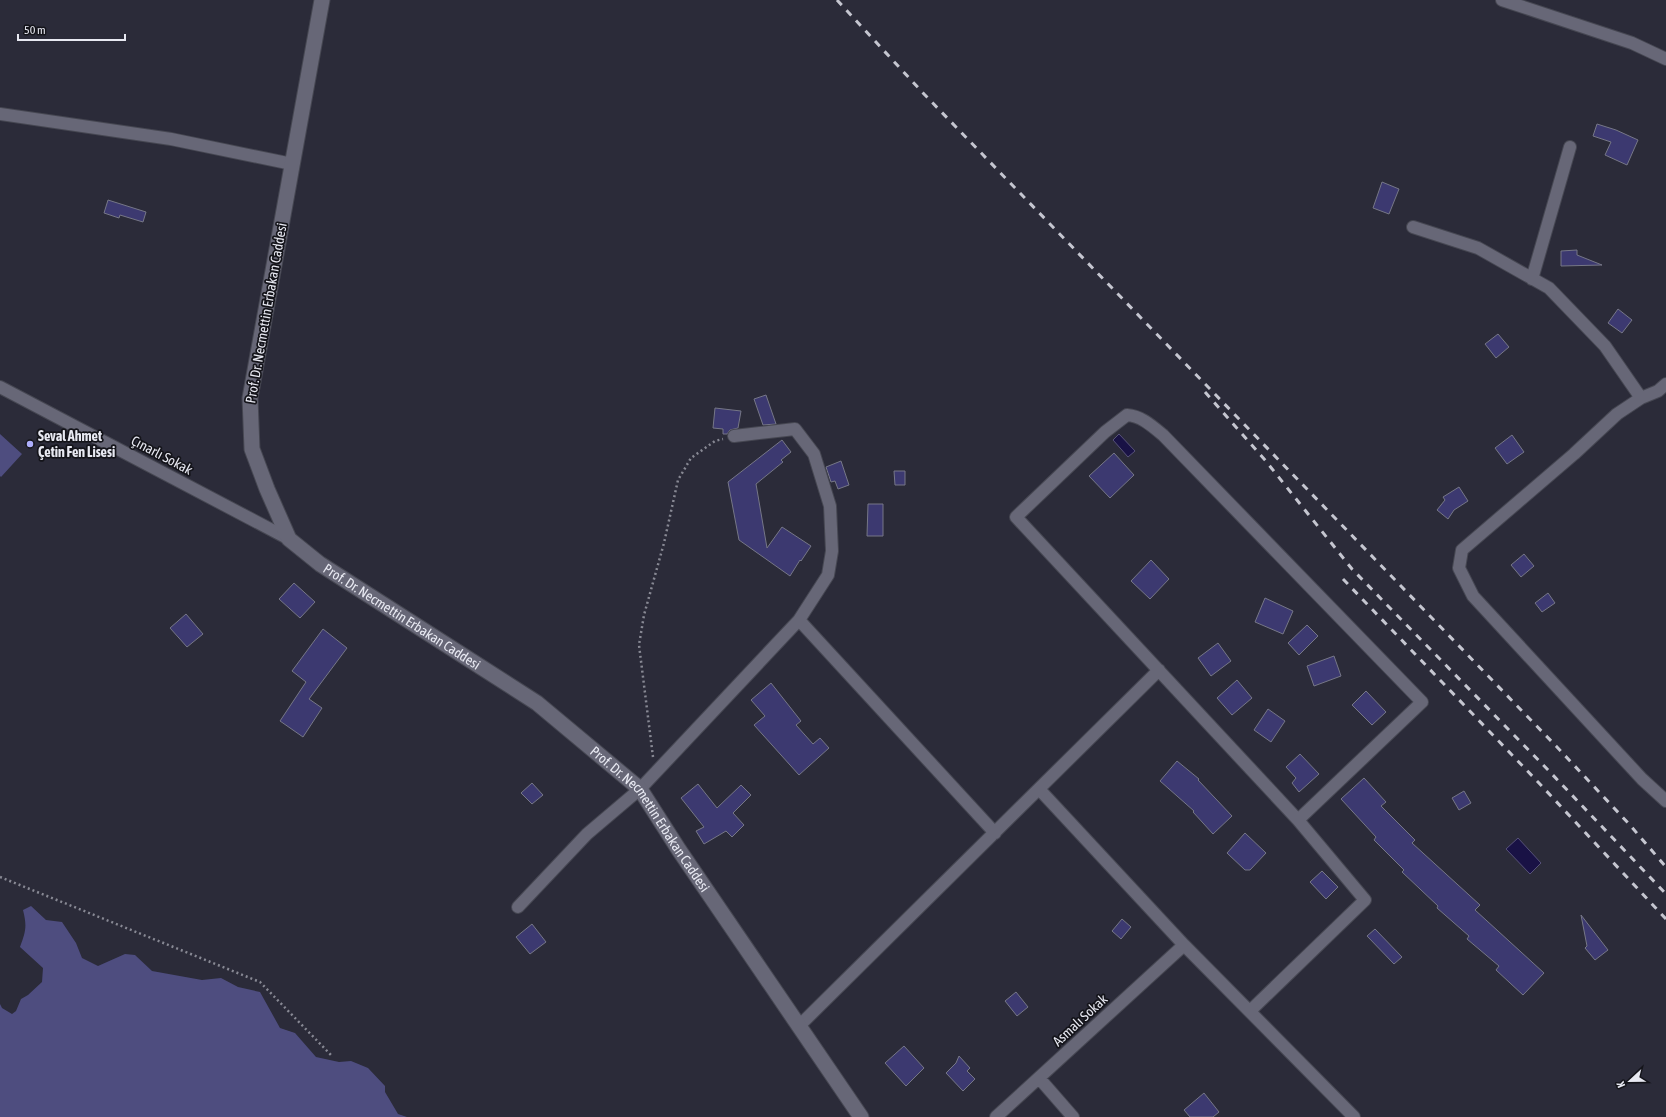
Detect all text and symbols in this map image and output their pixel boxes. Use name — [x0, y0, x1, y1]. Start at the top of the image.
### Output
scale bar — [18, 16, 125, 42]
text: 50 m — [24, 23, 46, 37]
street label: Prof. Dr. Necmettin Erbakan Caddesi — [242, 221, 290, 405]
place label: Seval Ahmet Çetin Fen Lisesi — [38, 428, 115, 460]
street label: Çınarlı Sokak — [129, 432, 195, 478]
marker: Seval Ahmet Çetin Fen Lisesi — [25, 439, 35, 449]
street label: Prof. Dr. Necmettin Erbakan Caddesi — [320, 560, 483, 673]
street label: Prof. Dr. Necmettin Erbakan Caddesi — [587, 743, 713, 895]
street label: Asmalı Sokak — [1049, 991, 1111, 1049]
north arrow — [1610, 1061, 1650, 1101]
text: K — [1614, 1079, 1627, 1089]

